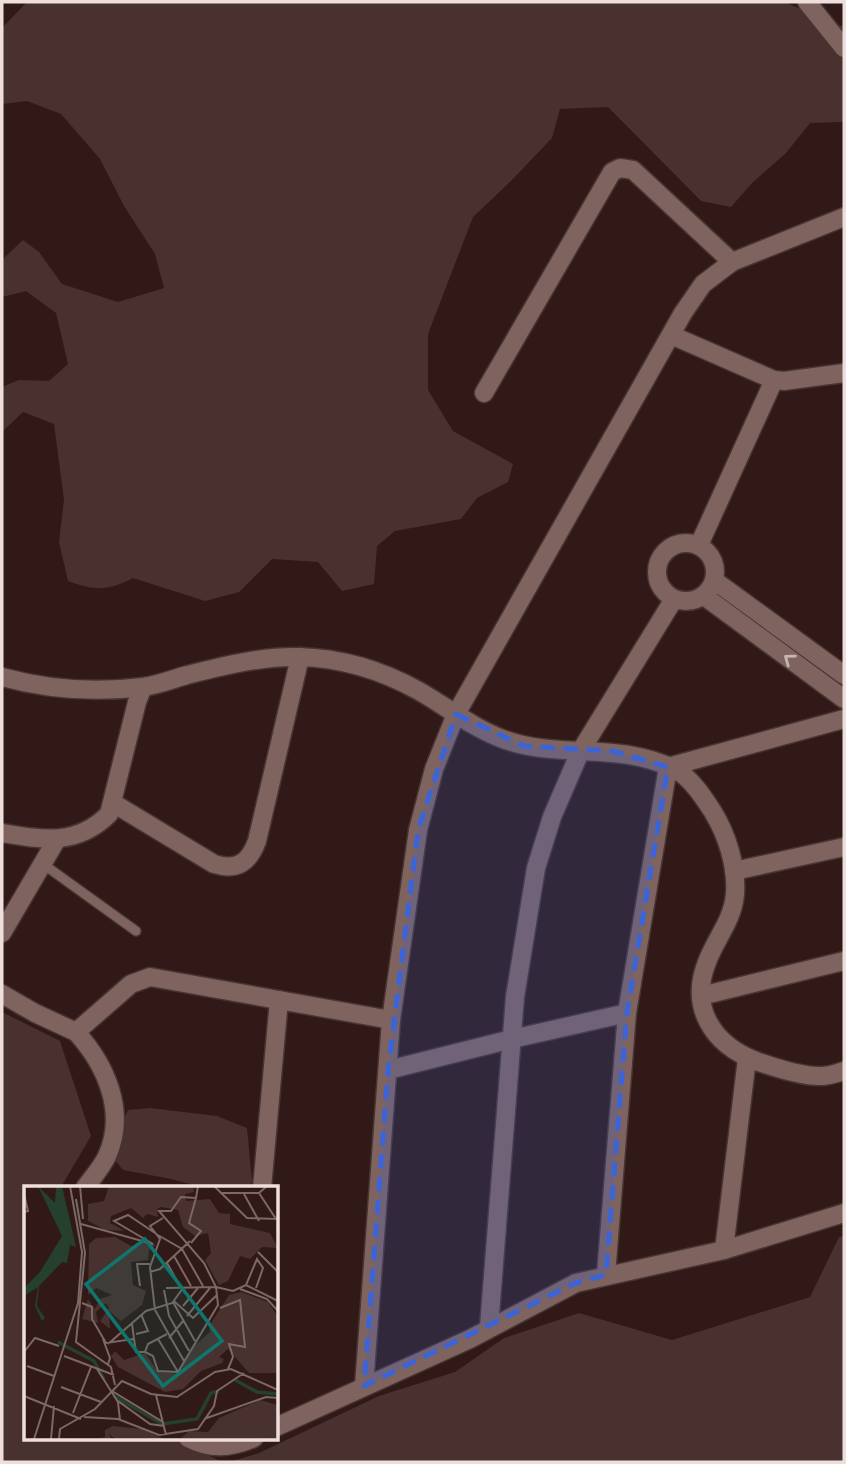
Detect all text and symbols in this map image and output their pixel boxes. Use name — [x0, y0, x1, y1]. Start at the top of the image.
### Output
one-way arrow — [784, 655, 797, 667]
inset map — [24, 1186, 278, 1440]

